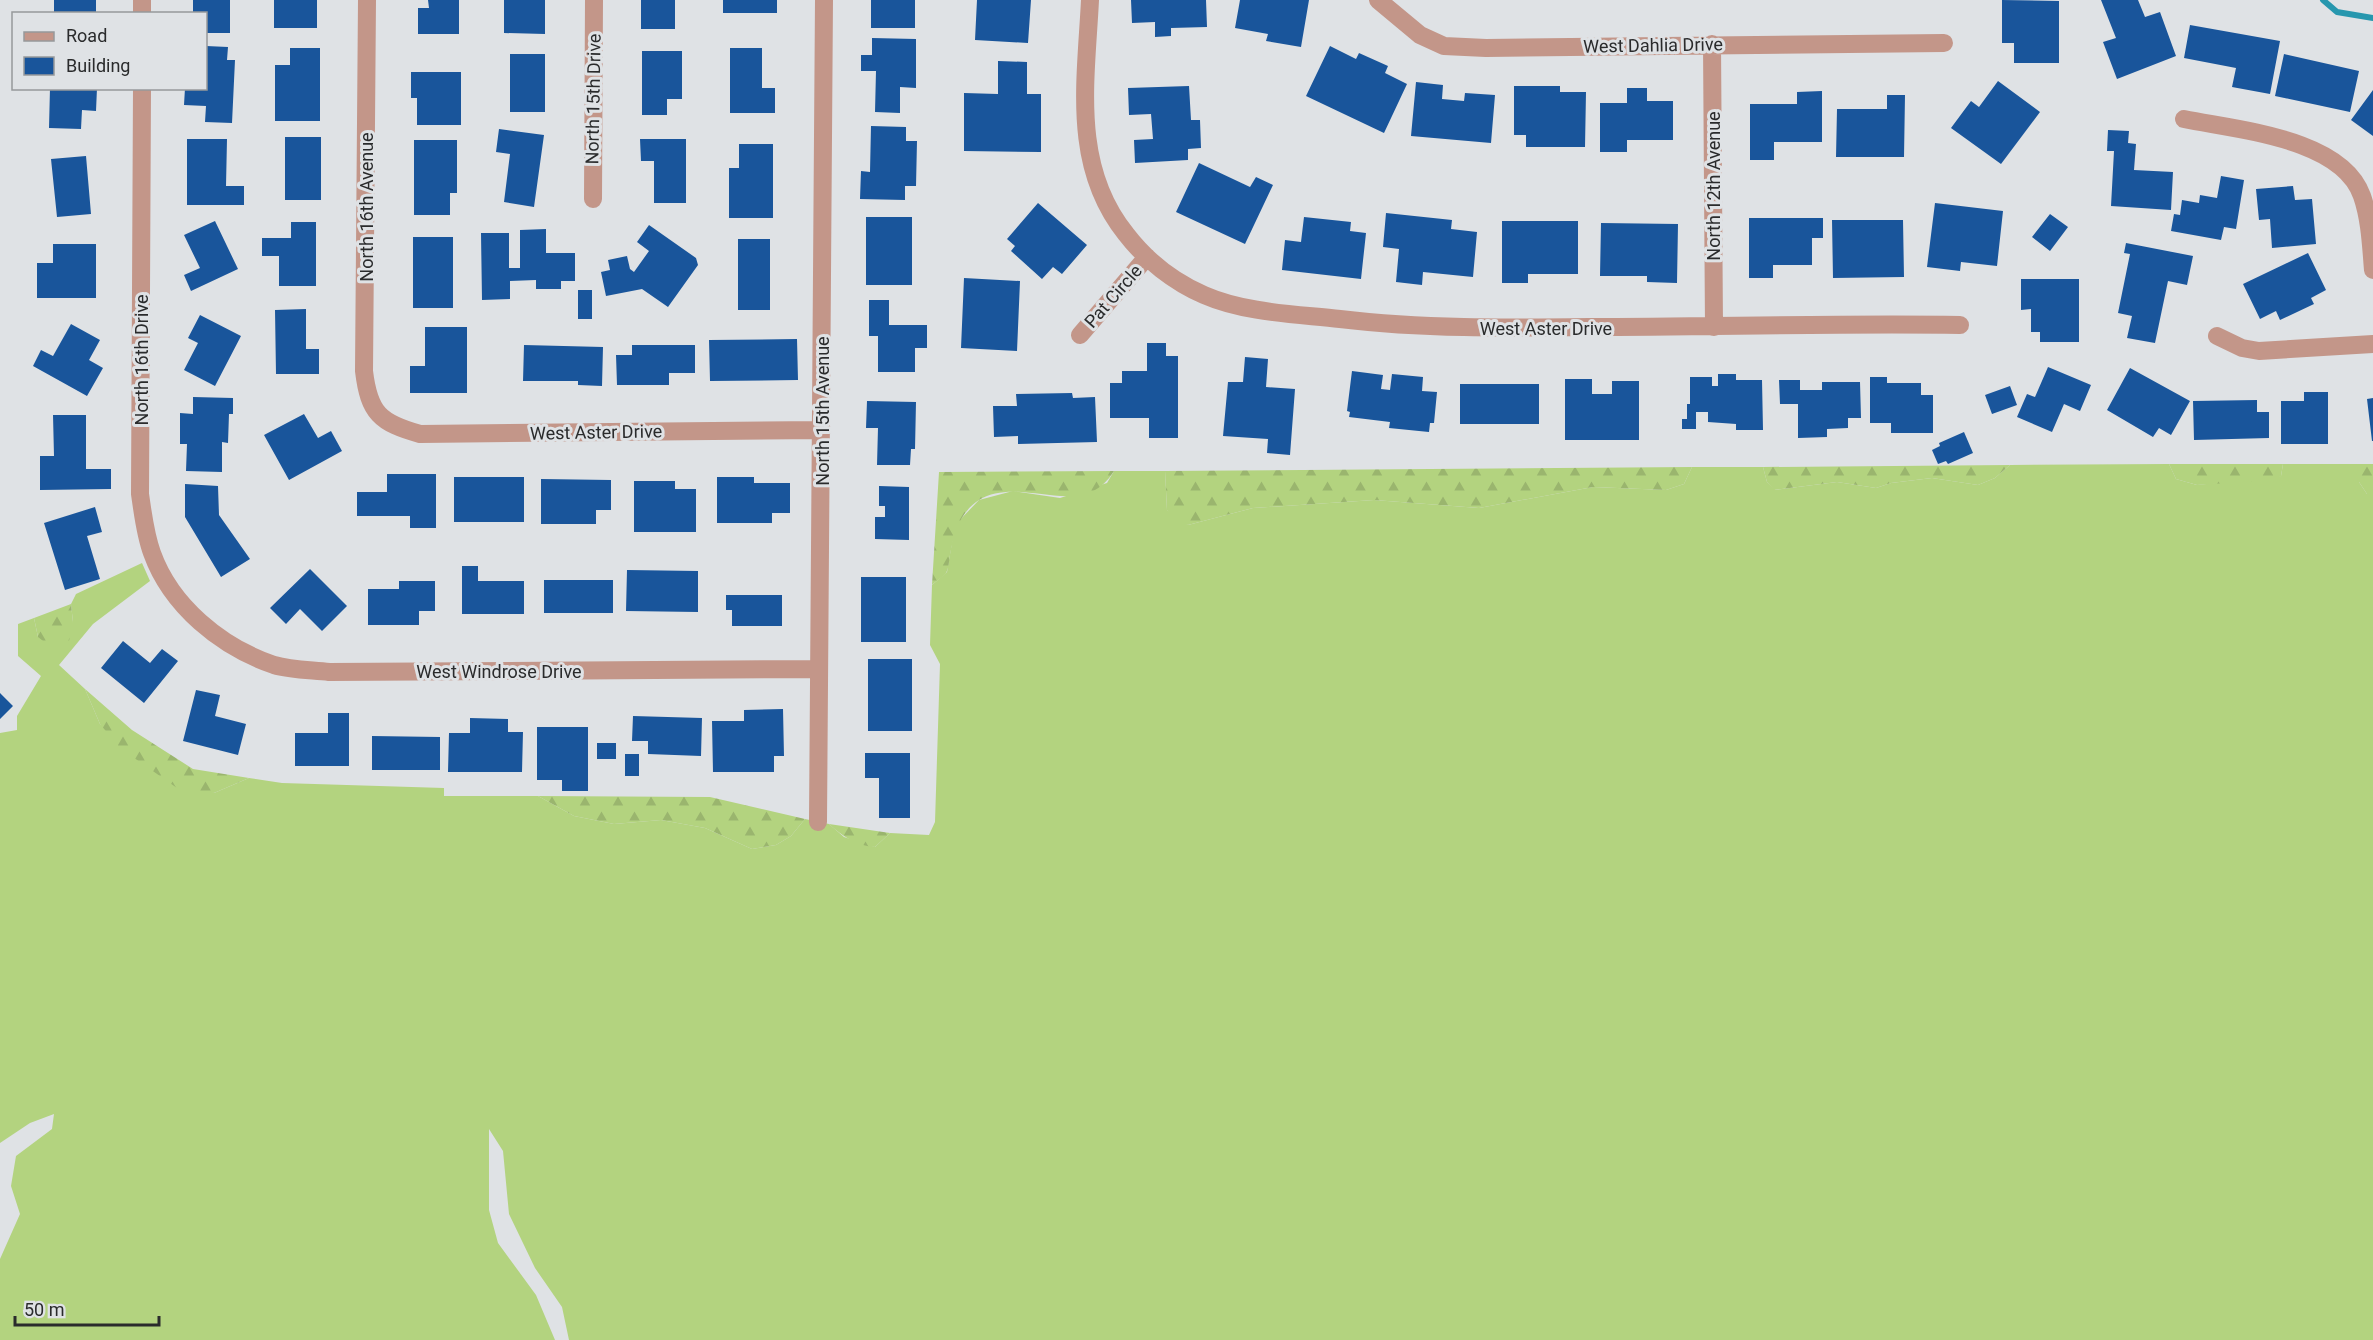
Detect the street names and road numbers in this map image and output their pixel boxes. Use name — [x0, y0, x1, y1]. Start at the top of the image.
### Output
street label: North 15th Drive — [581, 33, 605, 165]
street label: West Dahlia Drive — [1583, 33, 1723, 57]
street label: North 12th Avenue — [1703, 111, 1724, 261]
street label: North 16th Avenue — [356, 132, 377, 282]
street label: Pat Circle — [1080, 260, 1146, 332]
street label: North 16th Drive — [131, 295, 152, 425]
street label: West Aster Drive — [1480, 318, 1612, 339]
street label: North 15th Avenue — [812, 336, 833, 486]
street label: West Aster Drive — [530, 420, 662, 444]
street label: West Windrose Drive — [416, 661, 582, 682]

